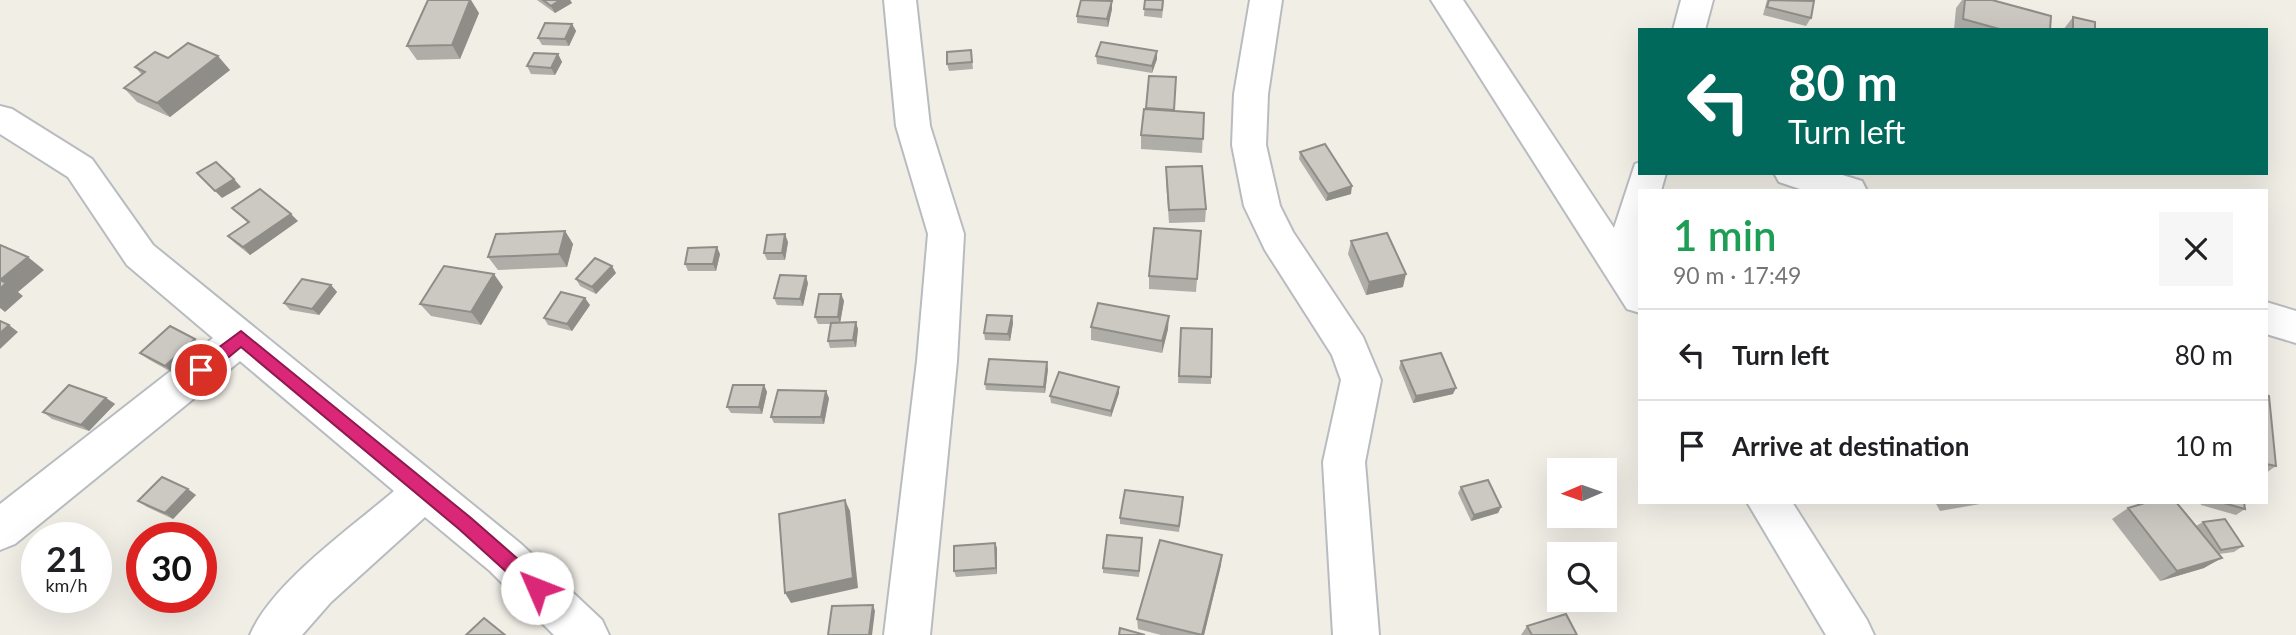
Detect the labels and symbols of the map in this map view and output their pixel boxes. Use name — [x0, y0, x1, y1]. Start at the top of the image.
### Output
pin — [171, 340, 231, 400]
north arrow — [1547, 458, 1617, 528]
speed limit sign: 30 — [126, 522, 217, 613]
position arrow — [500, 551, 574, 625]

